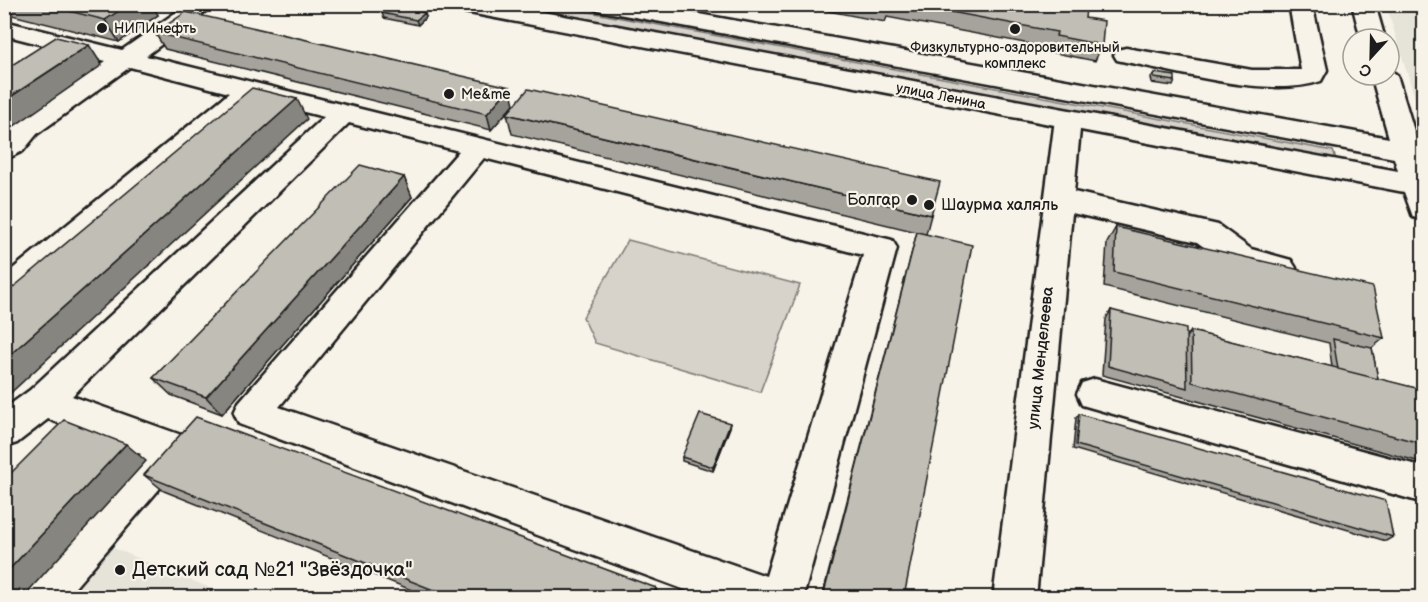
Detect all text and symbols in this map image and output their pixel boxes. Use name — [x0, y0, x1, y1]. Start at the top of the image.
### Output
place label: НИПИнефть — [114, 20, 196, 37]
marker: НИПИнефть — [95, 21, 109, 35]
marker: Физкультурно-оздоровительный комплекс — [1008, 22, 1022, 36]
north arrow — [1341, 27, 1401, 87]
place label: Физкультурно-оздоровительный комплекс — [910, 39, 1120, 72]
text: С — [1357, 59, 1375, 80]
street label: улица Ленина — [895, 79, 988, 113]
place label: Me&me — [461, 86, 511, 103]
marker: Me&me — [442, 87, 456, 101]
place label: Болгар — [847, 191, 900, 210]
marker: Болгар — [905, 193, 919, 207]
place label: Шаурма халяль — [941, 196, 1058, 215]
marker: Шаурма халяль — [922, 198, 936, 212]
street label: улица Менделеева — [1024, 285, 1058, 430]
place label: Детский сад №21 "Звёздочка" — [132, 558, 413, 582]
marker: Детский сад №21 "Звёздочка" — [113, 563, 127, 577]

